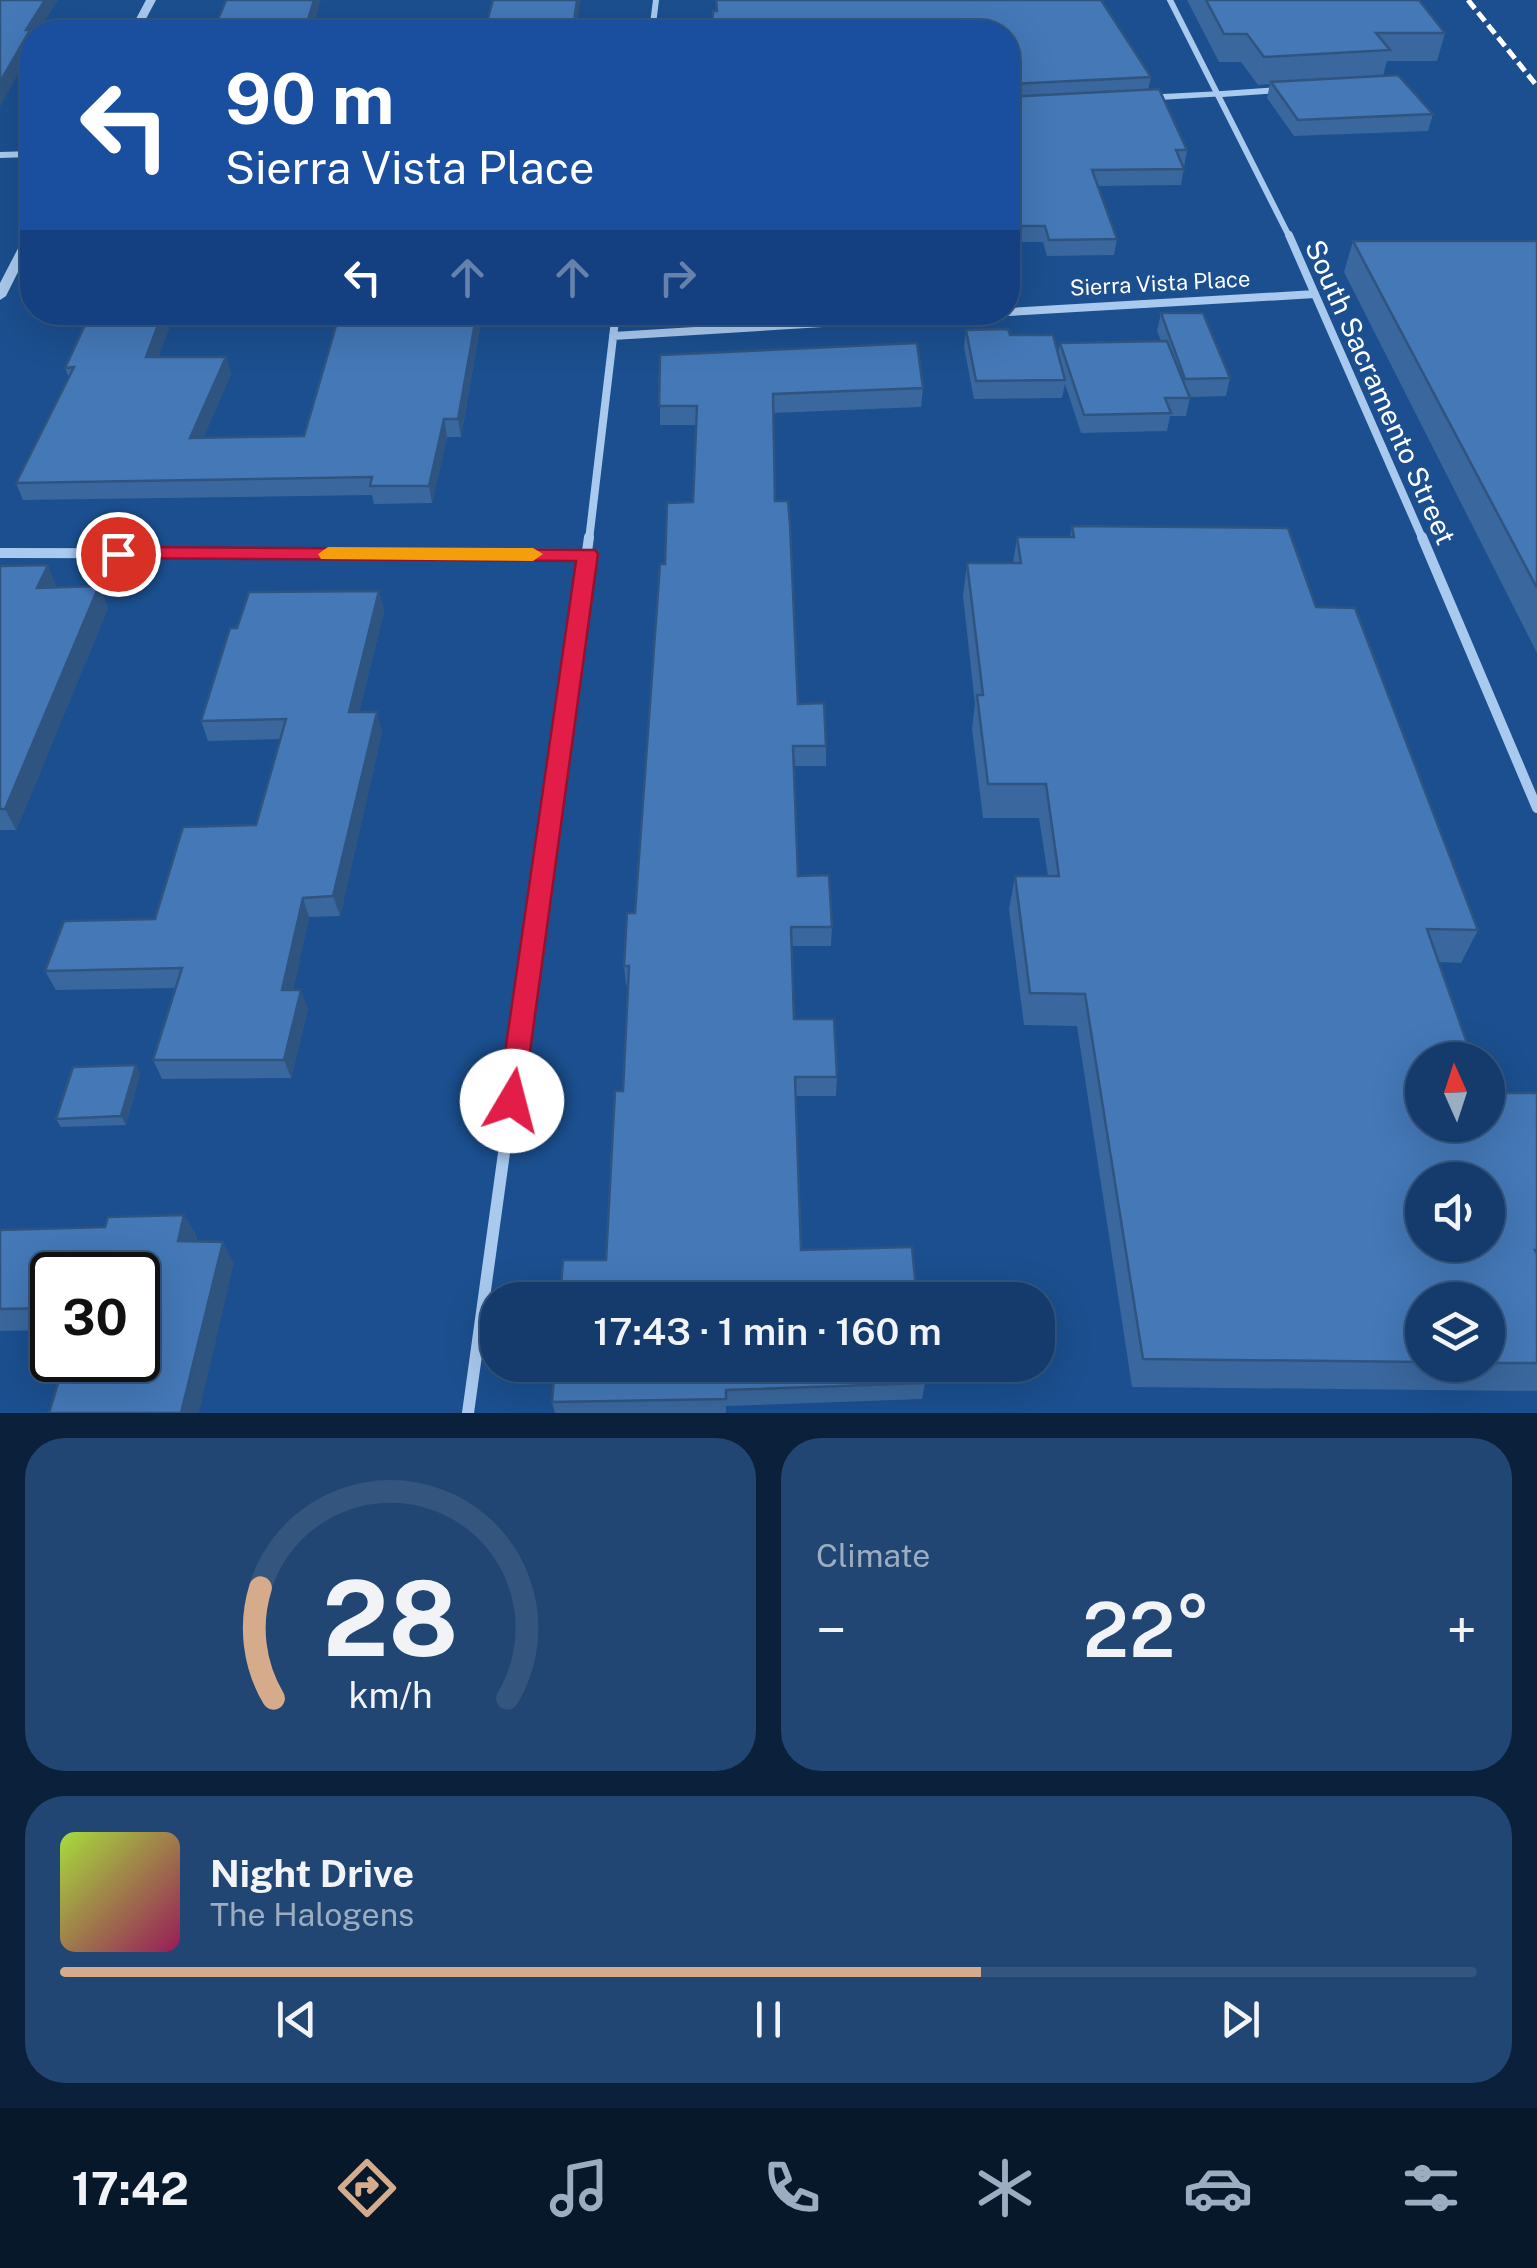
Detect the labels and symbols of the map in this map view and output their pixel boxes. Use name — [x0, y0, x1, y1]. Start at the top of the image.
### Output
street label: South Sacramento Street — [1299, 234, 1463, 550]
street label: Sierra Vista Place — [1069, 265, 1251, 301]
pin — [76, 512, 161, 597]
north arrow — [1405, 1042, 1505, 1142]
position arrow — [460, 1049, 564, 1153]
speed limit sign: 30 — [30, 1252, 160, 1382]

